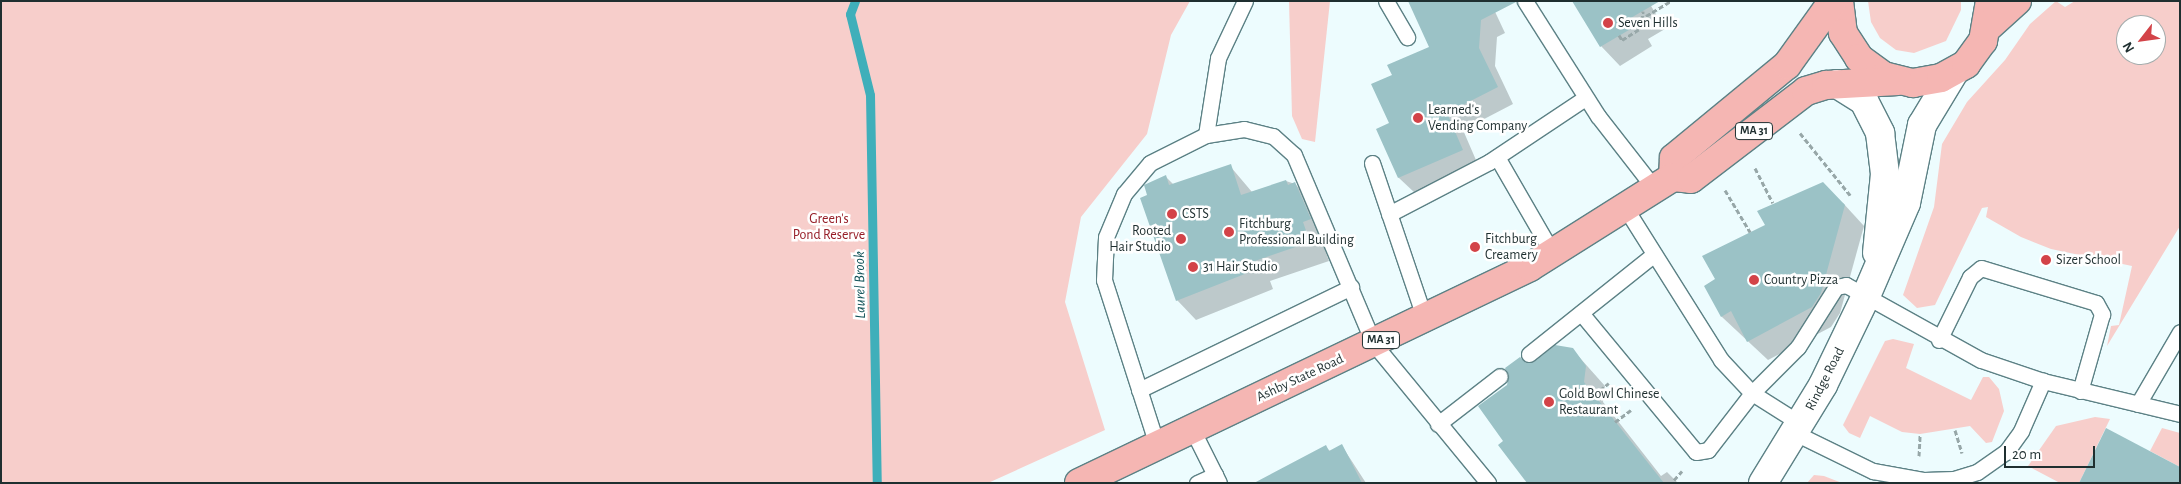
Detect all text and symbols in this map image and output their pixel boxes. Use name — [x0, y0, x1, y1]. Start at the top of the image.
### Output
place label: Seven Hills — [1618, 15, 1678, 31]
north arrow — [2116, 15, 2166, 65]
marker: Seven Hills — [1602, 17, 1614, 29]
text: N — [2120, 39, 2137, 55]
place label: Learned's Vending Company — [1428, 102, 1527, 134]
marker: Learned's Vending Company — [1412, 112, 1424, 124]
road number: MA 31 — [1734, 122, 1774, 140]
place label: CSTS — [1182, 206, 1209, 222]
marker: CSTS — [1166, 208, 1178, 220]
park label: Green's Pond Reserve — [793, 211, 865, 243]
place label: Fitchburg Professional Building — [1239, 216, 1354, 248]
place label: Rooted Hair Studio — [1109, 223, 1171, 256]
marker: Fitchburg Professional Building — [1223, 226, 1235, 238]
place label: Fitchburg Creamery — [1485, 231, 1538, 264]
marker: Rooted Hair Studio — [1175, 233, 1187, 245]
marker: Fitchburg Creamery — [1469, 241, 1481, 253]
water label: Laurel Brook — [850, 251, 870, 319]
place label: Sizer School — [2056, 252, 2121, 268]
marker: Sizer School — [2040, 254, 2052, 266]
place label: 31 Hair Studio — [1203, 259, 1278, 275]
marker: 31 Hair Studio — [1187, 261, 1199, 273]
place label: Country Pizza — [1764, 272, 1838, 288]
marker: Country Pizza — [1748, 274, 1760, 286]
road number: MA 31 — [1361, 330, 1401, 350]
street label: Rindge Road — [1802, 344, 1848, 414]
street label: Ashby State Road — [1254, 350, 1346, 406]
place label: Gold Bowl Chinese Restaurant — [1559, 386, 1660, 418]
marker: Gold Bowl Chinese Restaurant — [1543, 396, 1555, 408]
scale bar — [2006, 436, 2097, 468]
text: 20 m — [2012, 447, 2041, 462]

